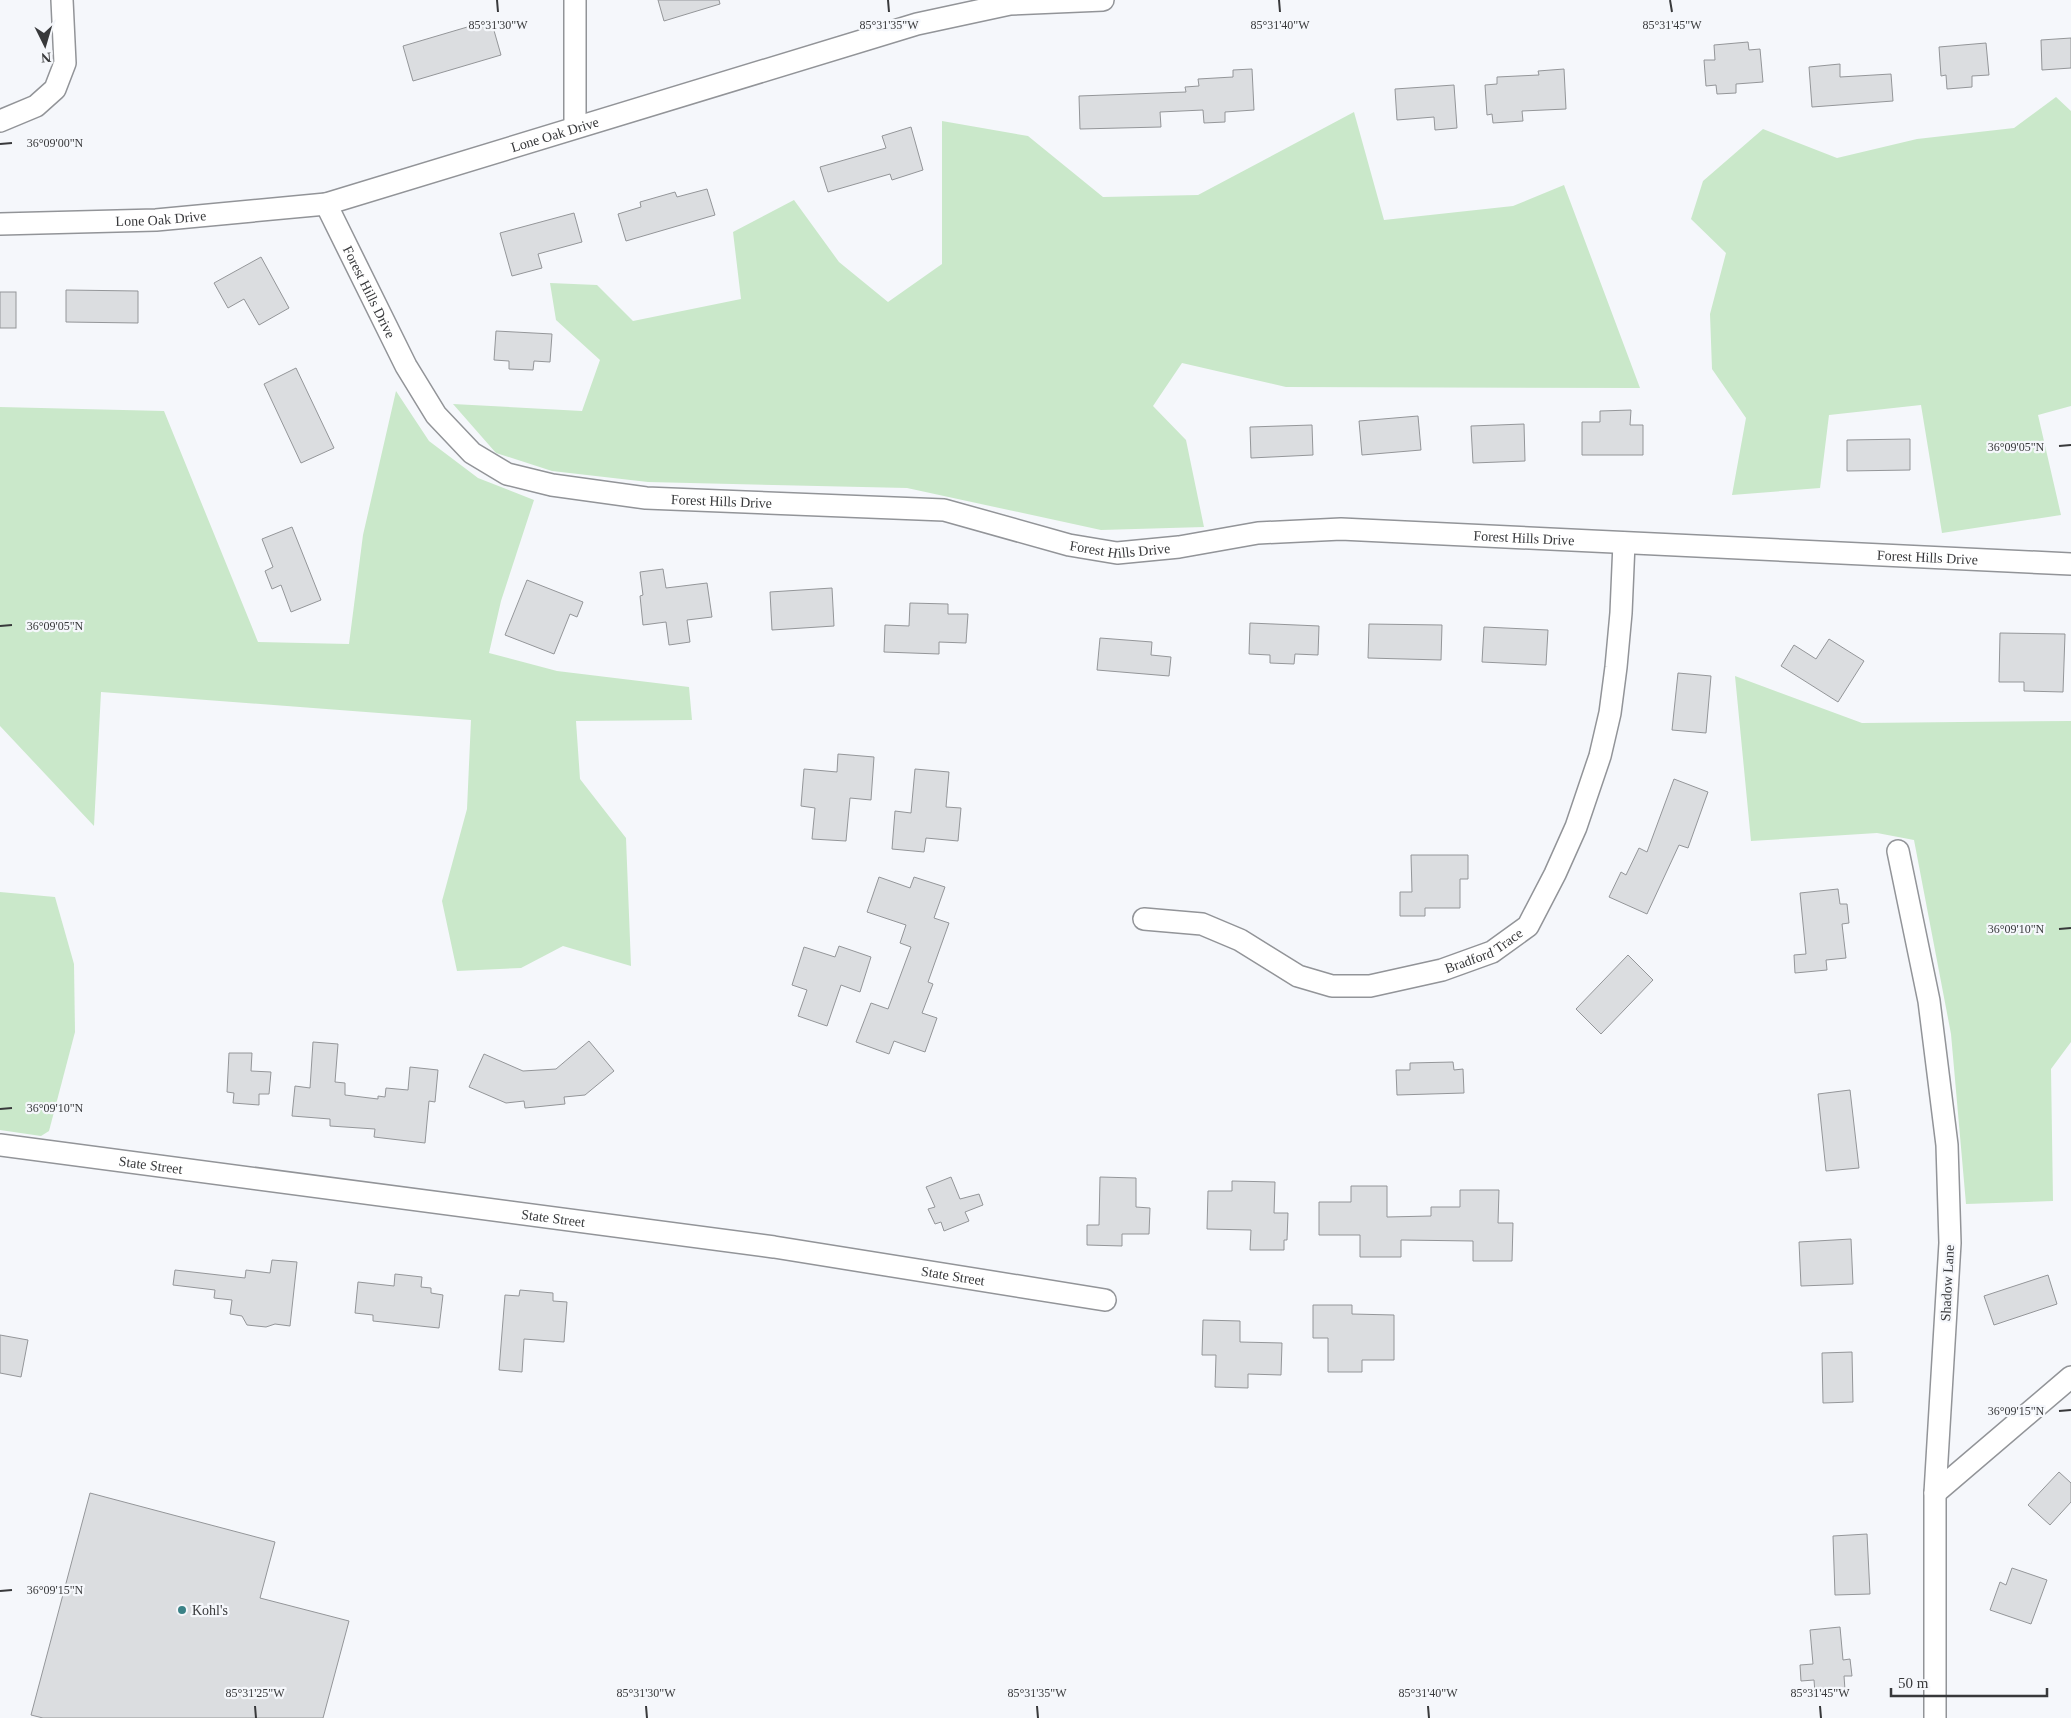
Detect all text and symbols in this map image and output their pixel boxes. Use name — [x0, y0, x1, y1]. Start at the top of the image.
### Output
text: 85°31'30"W — [468, 18, 528, 32]
text: 85°31'35"W — [859, 18, 919, 32]
text: 85°31'40"W — [1250, 18, 1310, 32]
text: 85°31'45"W — [1642, 18, 1702, 32]
north arrow — [20, 20, 70, 70]
text: N — [40, 50, 52, 65]
street label: Lone Oak Drive — [509, 114, 601, 155]
text: 36°09'00"N — [27, 136, 84, 150]
street label: Lone Oak Drive — [115, 208, 207, 229]
street label: Forest Hills Drive — [340, 243, 398, 341]
text: 36°09'05"N — [1988, 440, 2045, 454]
street label: Forest Hills Drive — [671, 492, 772, 511]
street label: Forest Hills Drive — [1473, 528, 1575, 548]
street label: Forest Hills Drive — [1069, 538, 1171, 561]
street label: Forest Hills Drive — [1877, 548, 1978, 568]
text: 36°09'05"N — [27, 619, 84, 633]
text: 36°09'10"N — [1988, 922, 2045, 936]
street label: Bradford Trace — [1443, 926, 1526, 976]
text: 36°09'10"N — [27, 1101, 84, 1115]
street label: State Street — [118, 1154, 184, 1177]
street label: State Street — [520, 1207, 586, 1230]
street label: Shadow Lane — [1938, 1244, 1957, 1322]
street label: State Street — [920, 1264, 986, 1289]
text: 36°09'15"N — [1988, 1404, 2045, 1418]
text: 36°09'15"N — [27, 1583, 84, 1597]
place label: Kohl's — [192, 1603, 228, 1618]
marker: Kohl's — [176, 1604, 188, 1616]
scale bar — [1891, 1666, 2047, 1698]
text: 50 m — [1898, 1675, 1929, 1691]
text: 85°31'25"W — [225, 1686, 285, 1700]
text: 85°31'30"W — [616, 1686, 676, 1700]
text: 85°31'35"W — [1007, 1686, 1067, 1700]
text: 85°31'40"W — [1398, 1686, 1458, 1700]
text: 85°31'45"W — [1790, 1686, 1850, 1700]

